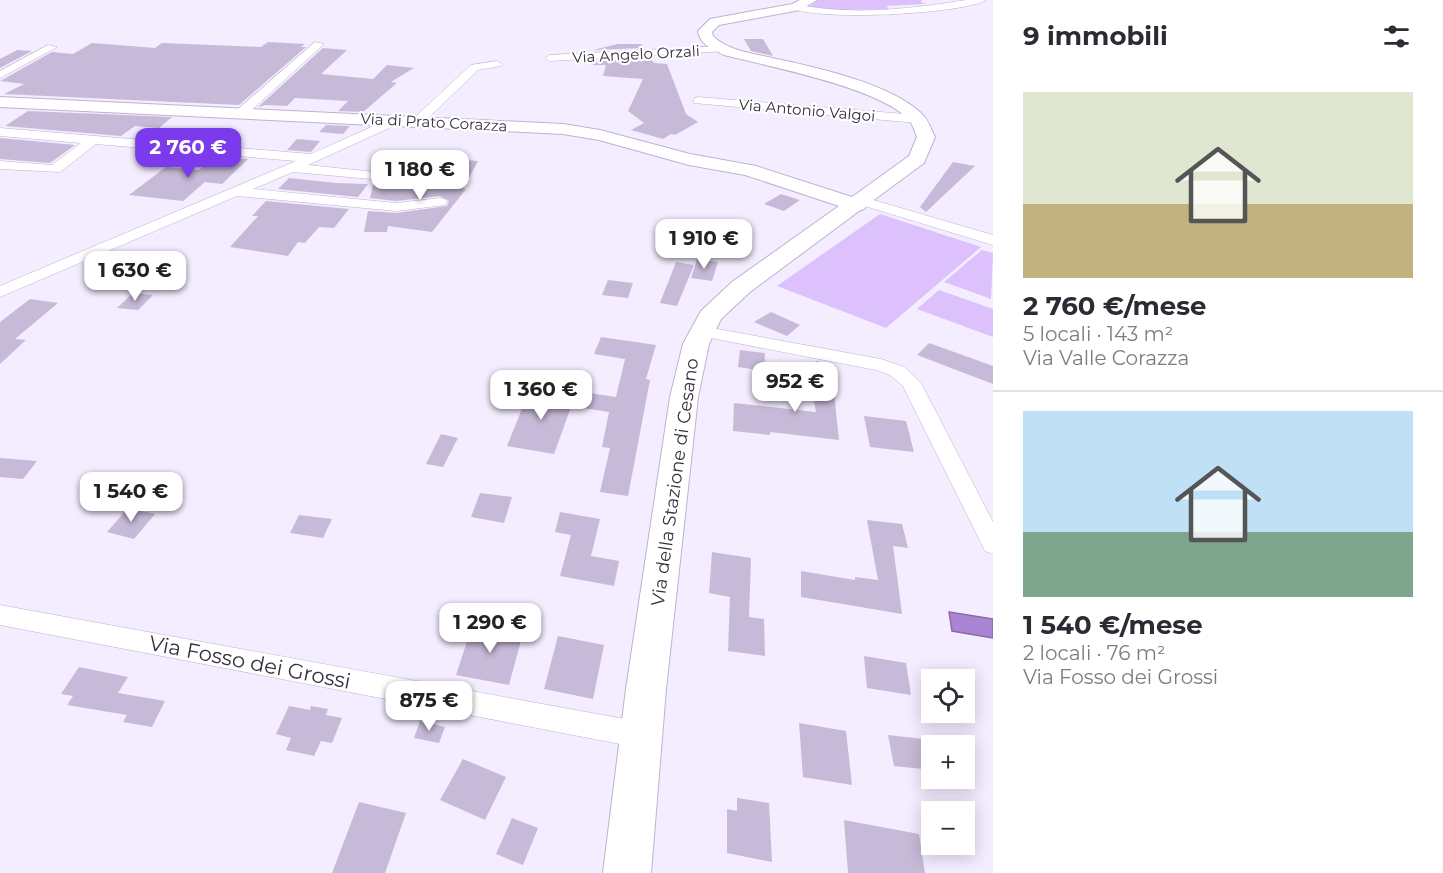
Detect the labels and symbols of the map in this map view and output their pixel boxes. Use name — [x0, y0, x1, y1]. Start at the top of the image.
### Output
street label: Via Angelo Orzali — [572, 41, 700, 67]
street label: Via Antonio Valgoi — [738, 95, 876, 125]
street label: Via di Prato Corazza — [360, 109, 508, 135]
pin: 2 760 € — [133, 128, 243, 179]
pin: 1 180 € — [365, 150, 475, 201]
pin: 1 910 € — [649, 219, 759, 270]
pin: 1 630 € — [80, 251, 190, 302]
street label: Via della Stazione di Cesano — [647, 357, 703, 607]
pin: 952 € — [753, 362, 837, 413]
pin: 1 360 € — [486, 370, 596, 421]
pin: 1 540 € — [76, 472, 186, 523]
pin: 1 290 € — [435, 603, 545, 654]
street label: Via Fosso dei Grossi — [147, 630, 353, 694]
pin: 875 € — [387, 681, 471, 732]

